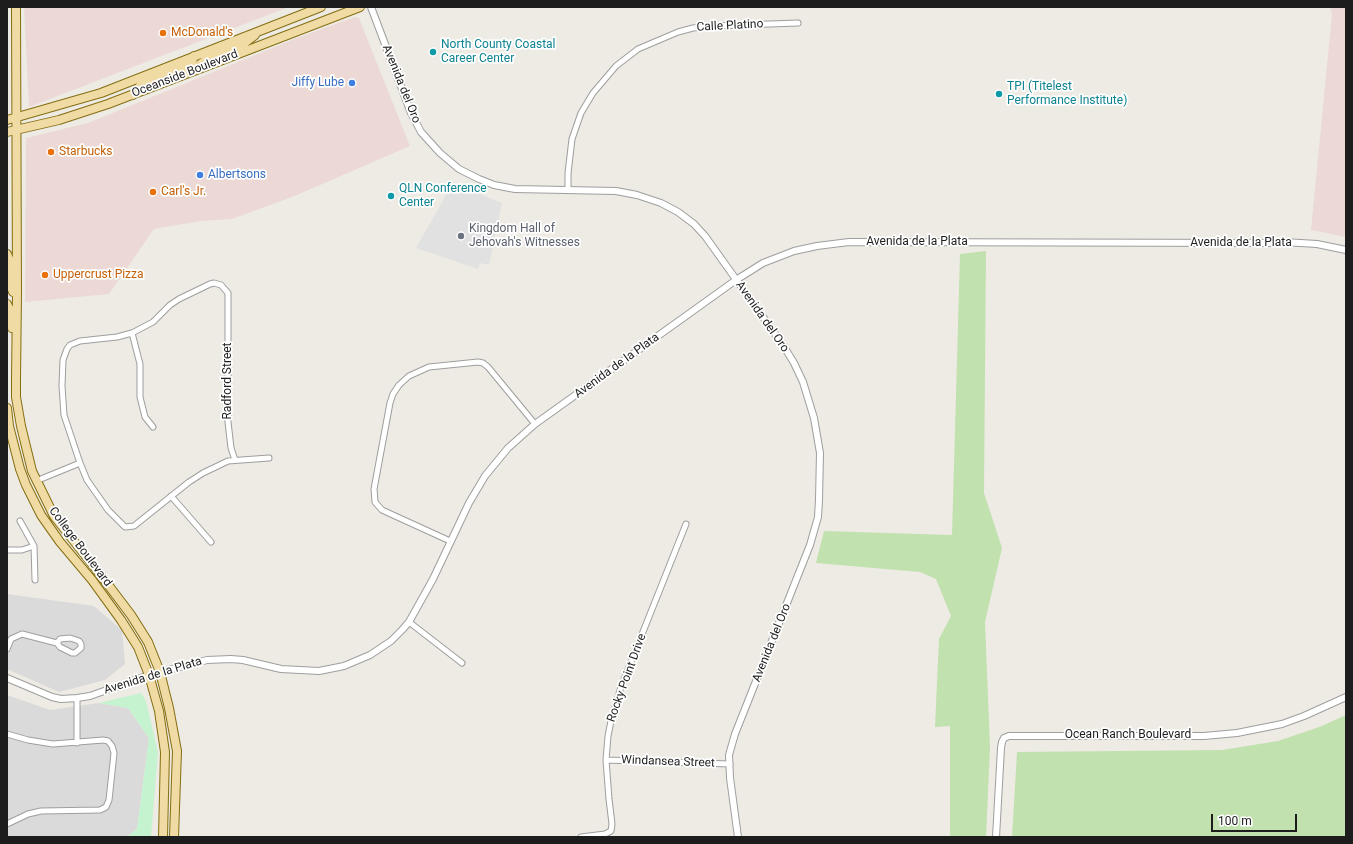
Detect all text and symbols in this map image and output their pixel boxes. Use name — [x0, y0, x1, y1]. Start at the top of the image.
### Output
street label: Calle Platino — [696, 17, 764, 35]
place label: McDonald's — [171, 26, 233, 40]
marker: McDonald's — [158, 28, 168, 38]
place label: North County Coastal Career Center — [441, 38, 555, 66]
street label: Avenida del Oro — [379, 43, 423, 125]
street label: Oceanside Boulevard — [130, 47, 240, 101]
marker: North County Coastal Career Center — [428, 47, 438, 57]
place label: Jiffy Lube — [292, 76, 344, 90]
marker: Jiffy Lube — [347, 78, 357, 88]
place label: TPI (Titelest Performance Institute) — [1007, 80, 1127, 108]
marker: TPI (Titelest Performance Institute) — [994, 89, 1004, 99]
place label: Starbucks — [59, 145, 113, 159]
marker: Starbucks — [46, 147, 56, 157]
place label: Albertsons — [208, 168, 266, 182]
marker: Albertsons — [195, 170, 205, 180]
place label: QLN Conference Center — [399, 182, 487, 210]
place label: Carl's Jr. — [161, 185, 206, 199]
marker: Carl's Jr. — [148, 187, 158, 197]
marker: QLN Conference Center — [386, 191, 396, 201]
place label: Kingdom Hall of Jehovah's Witnesses — [469, 222, 580, 250]
marker: Kingdom Hall of Jehovah's Witnesses — [456, 231, 466, 241]
street label: Avenida de la Plata — [866, 235, 968, 249]
street label: Avenida de la Plata — [1190, 236, 1292, 250]
place label: Uppercrust Pizza — [53, 268, 144, 282]
marker: Uppercrust Pizza — [40, 270, 50, 280]
street label: Avenida del Oro — [732, 279, 792, 355]
street label: Avenida de la Plata — [572, 330, 662, 402]
street label: Radford Street — [221, 342, 235, 420]
street label: College Boulevard — [45, 504, 115, 590]
street label: Avenida del Oro — [750, 602, 794, 684]
street label: Rocky Point Drive — [604, 632, 650, 724]
street label: Avenida de la Plata — [102, 654, 204, 698]
street label: Ocean Ranch Boulevard — [1065, 728, 1191, 742]
street label: Windansea Street — [621, 753, 715, 771]
scale bar — [1213, 806, 1299, 832]
text: 100 m — [1218, 814, 1252, 828]

